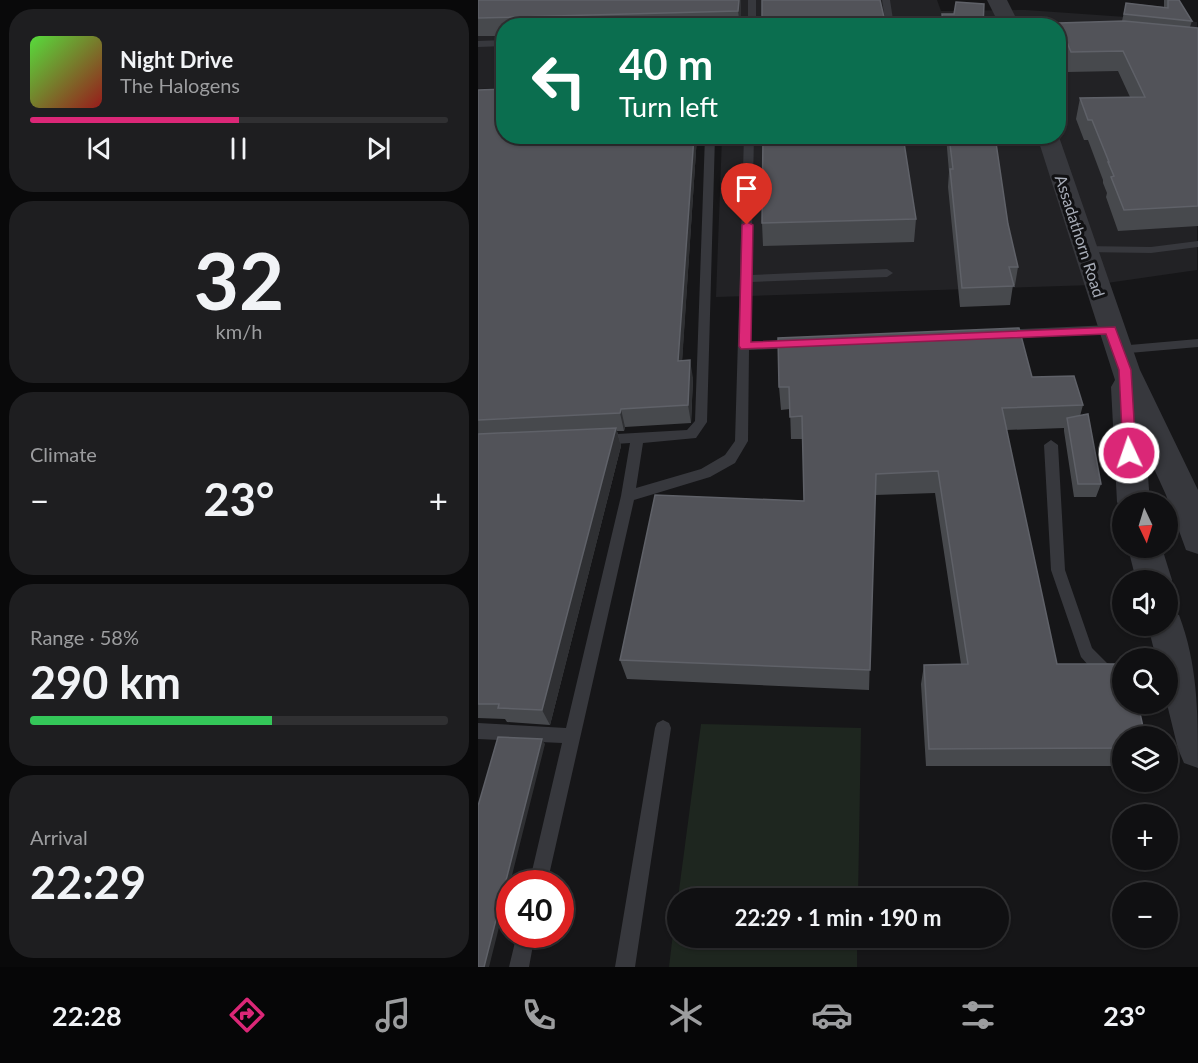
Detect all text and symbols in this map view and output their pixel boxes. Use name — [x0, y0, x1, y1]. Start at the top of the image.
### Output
text: 40 m — [619, 39, 713, 89]
icon: left — [520, 42, 598, 120]
text: Night Drive — [120, 46, 233, 73]
text: The Halogens — [120, 73, 240, 97]
text: Turn left — [619, 90, 718, 123]
icon: previous — [83, 132, 116, 165]
icon: pause — [222, 132, 255, 165]
icon: next — [362, 132, 395, 165]
pin — [721, 163, 772, 225]
icon: arrive — [730, 172, 763, 205]
street label: Assadathorn Road — [1052, 172, 1109, 299]
text: 32 — [194, 233, 284, 327]
text: km/h — [216, 319, 262, 343]
position arrow — [1097, 421, 1161, 485]
text: Climate — [30, 442, 97, 466]
text: 23° — [204, 472, 274, 526]
text: − — [30, 480, 49, 520]
text: + — [429, 480, 448, 520]
north arrow — [1112, 492, 1178, 558]
map controls — [1112, 492, 1178, 948]
button: sound — [1112, 570, 1178, 636]
text: Range · 58% — [30, 625, 139, 649]
button: search — [1112, 648, 1178, 714]
text: 290 km — [30, 655, 181, 709]
button: layers — [1112, 726, 1178, 792]
button: + — [1112, 804, 1178, 870]
text: Arrival — [30, 825, 88, 849]
text: 22:29 — [30, 855, 146, 909]
speed limit sign: 40 — [496, 870, 574, 948]
button: − — [1112, 882, 1178, 948]
text: 22:29 · 1 min · 190 m — [735, 904, 941, 931]
icon: directions — [226, 994, 268, 1036]
icon: music — [372, 994, 414, 1036]
icon: phone — [518, 994, 560, 1036]
icon: climate — [665, 994, 707, 1036]
icon: car — [811, 994, 853, 1036]
icon: filters — [957, 994, 999, 1036]
text: 22:28 — [52, 999, 122, 1032]
text: 23° — [1103, 999, 1146, 1032]

